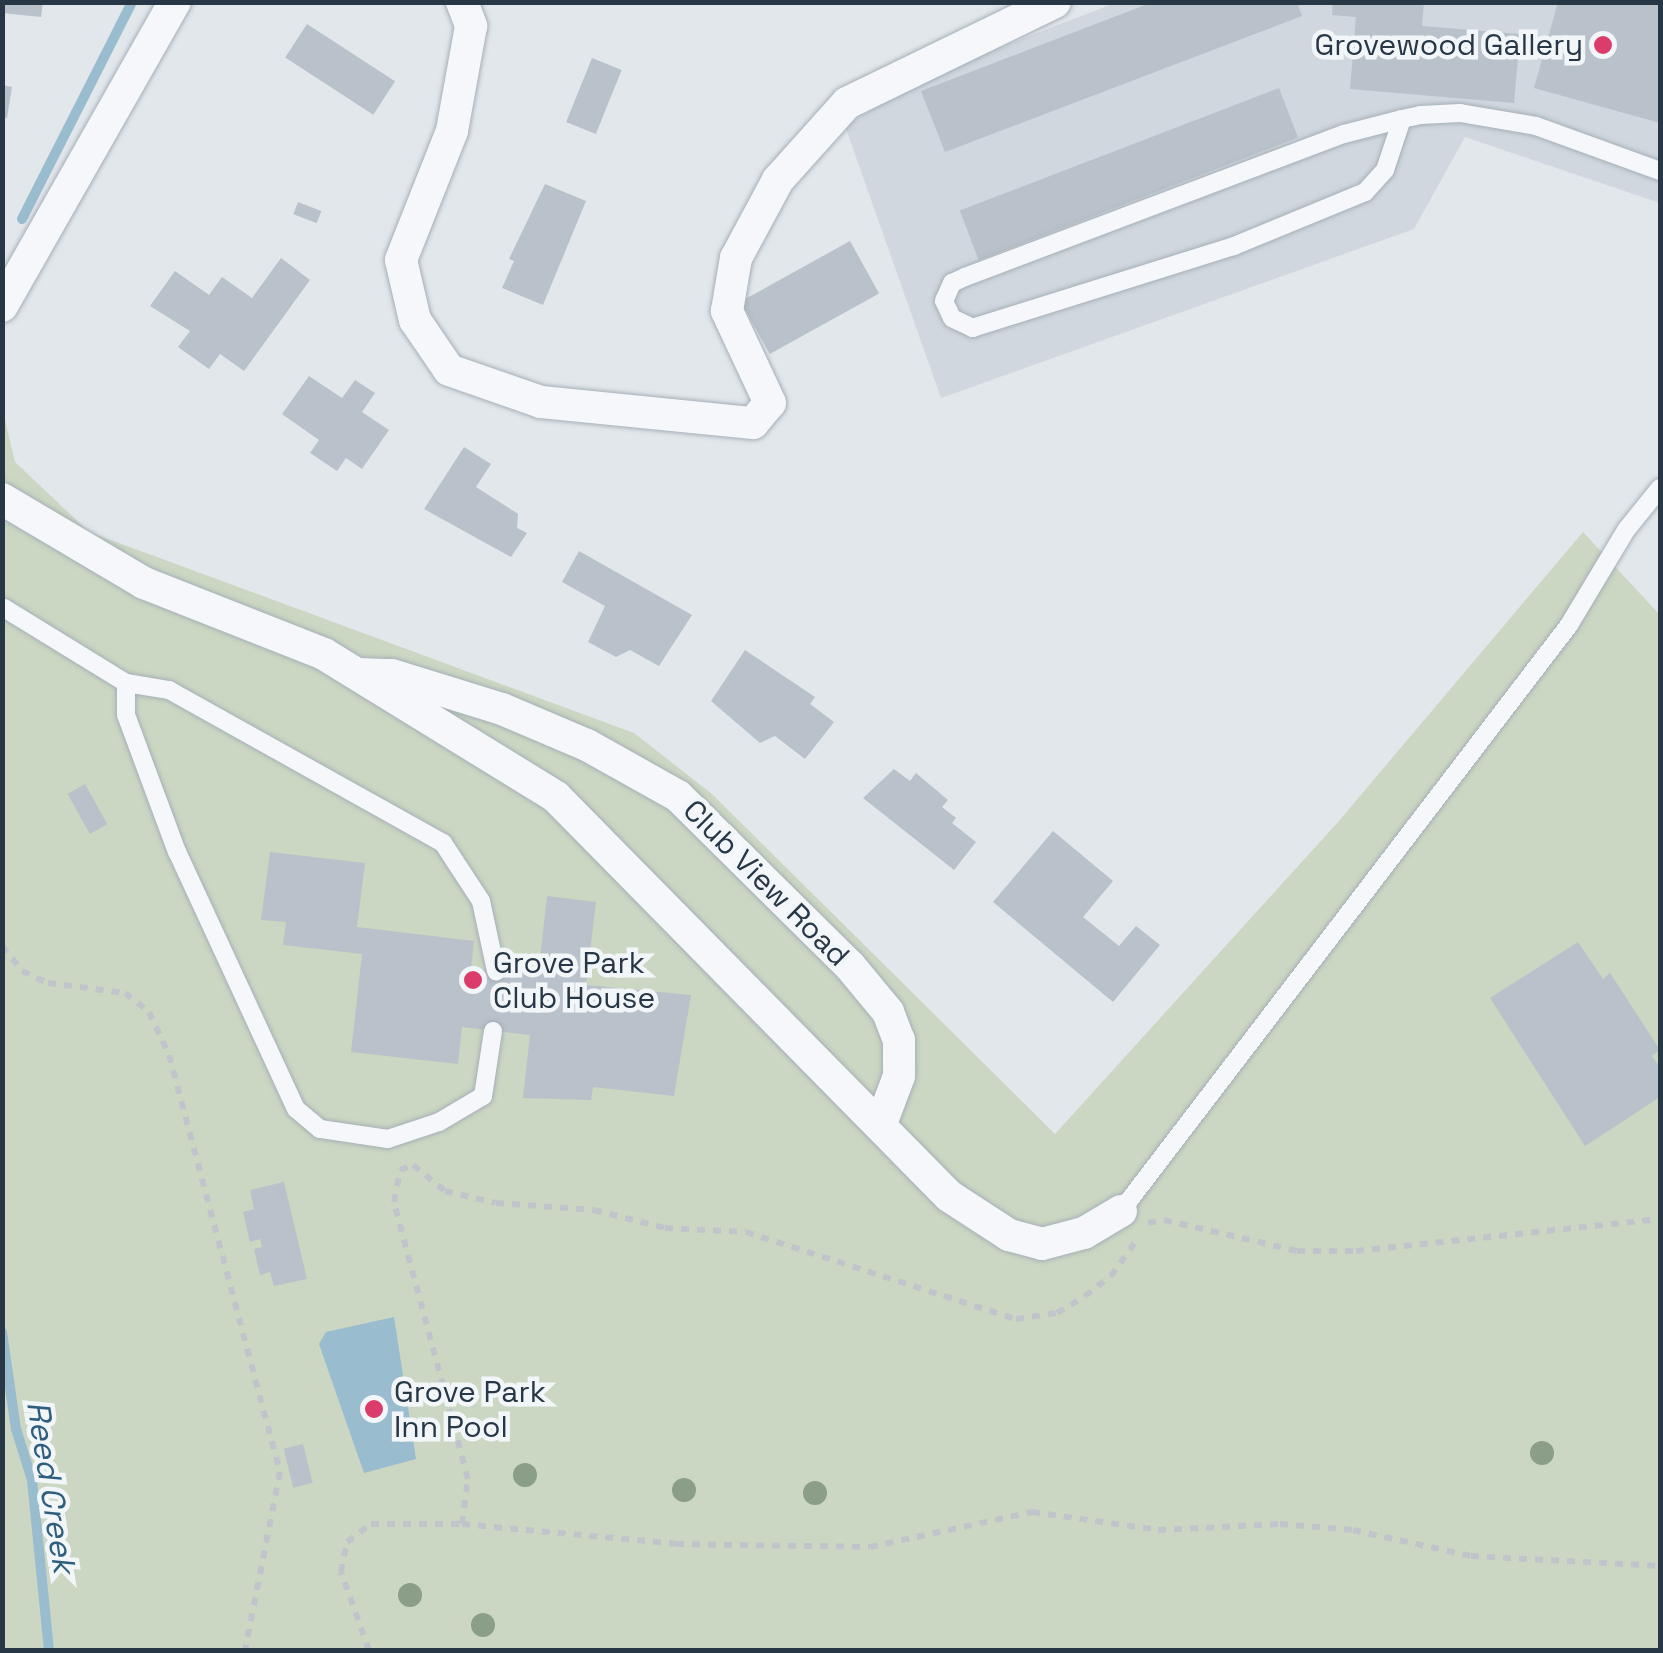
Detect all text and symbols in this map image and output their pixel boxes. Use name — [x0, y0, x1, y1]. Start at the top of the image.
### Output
place label: Grovewood Gallery — [1314, 27, 1583, 63]
marker: Grovewood Gallery — [1592, 34, 1614, 56]
street label: Club View Road — [675, 792, 857, 974]
place label: Grove Park Club House — [493, 945, 655, 1016]
marker: Grove Park Club House — [462, 969, 484, 991]
place label: Grove Park Inn Pool — [394, 1374, 546, 1444]
water label: Reed Creek — [18, 1398, 84, 1576]
marker: Grove Park Inn Pool — [363, 1398, 385, 1420]

